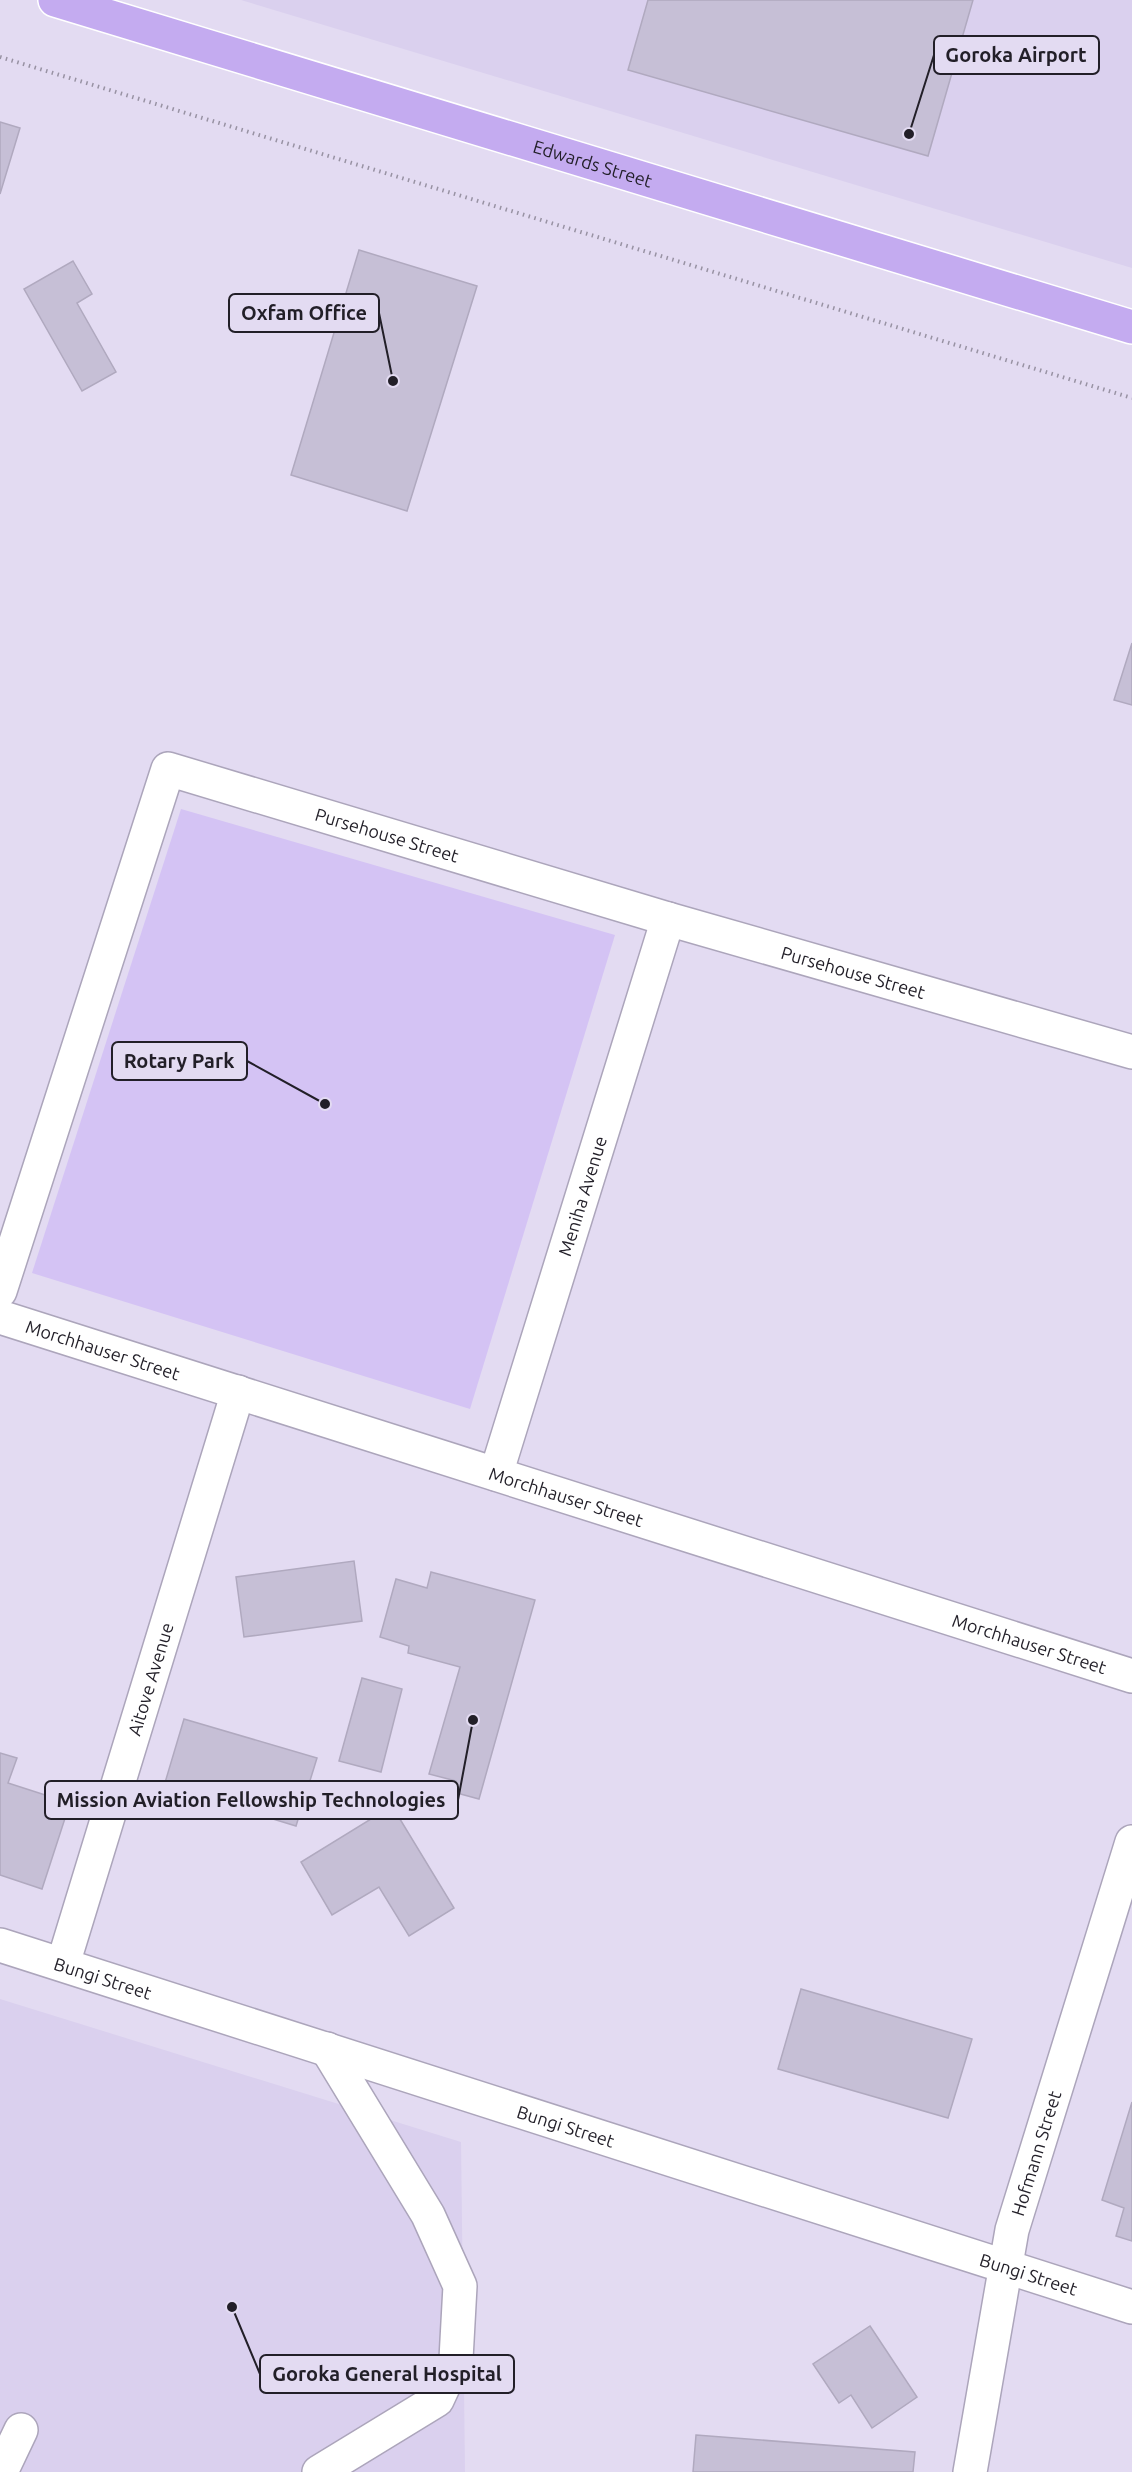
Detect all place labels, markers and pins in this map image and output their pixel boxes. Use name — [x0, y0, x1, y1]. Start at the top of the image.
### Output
callout: Goroka Airport — [934, 36, 1099, 74]
callout: Oxfam Office — [229, 294, 379, 332]
callout: Rotary Park — [112, 1042, 247, 1080]
callout: Mission Aviation Fellowship Technologies — [45, 1781, 458, 1819]
callout: Goroka General Hospital — [260, 2355, 514, 2393]

